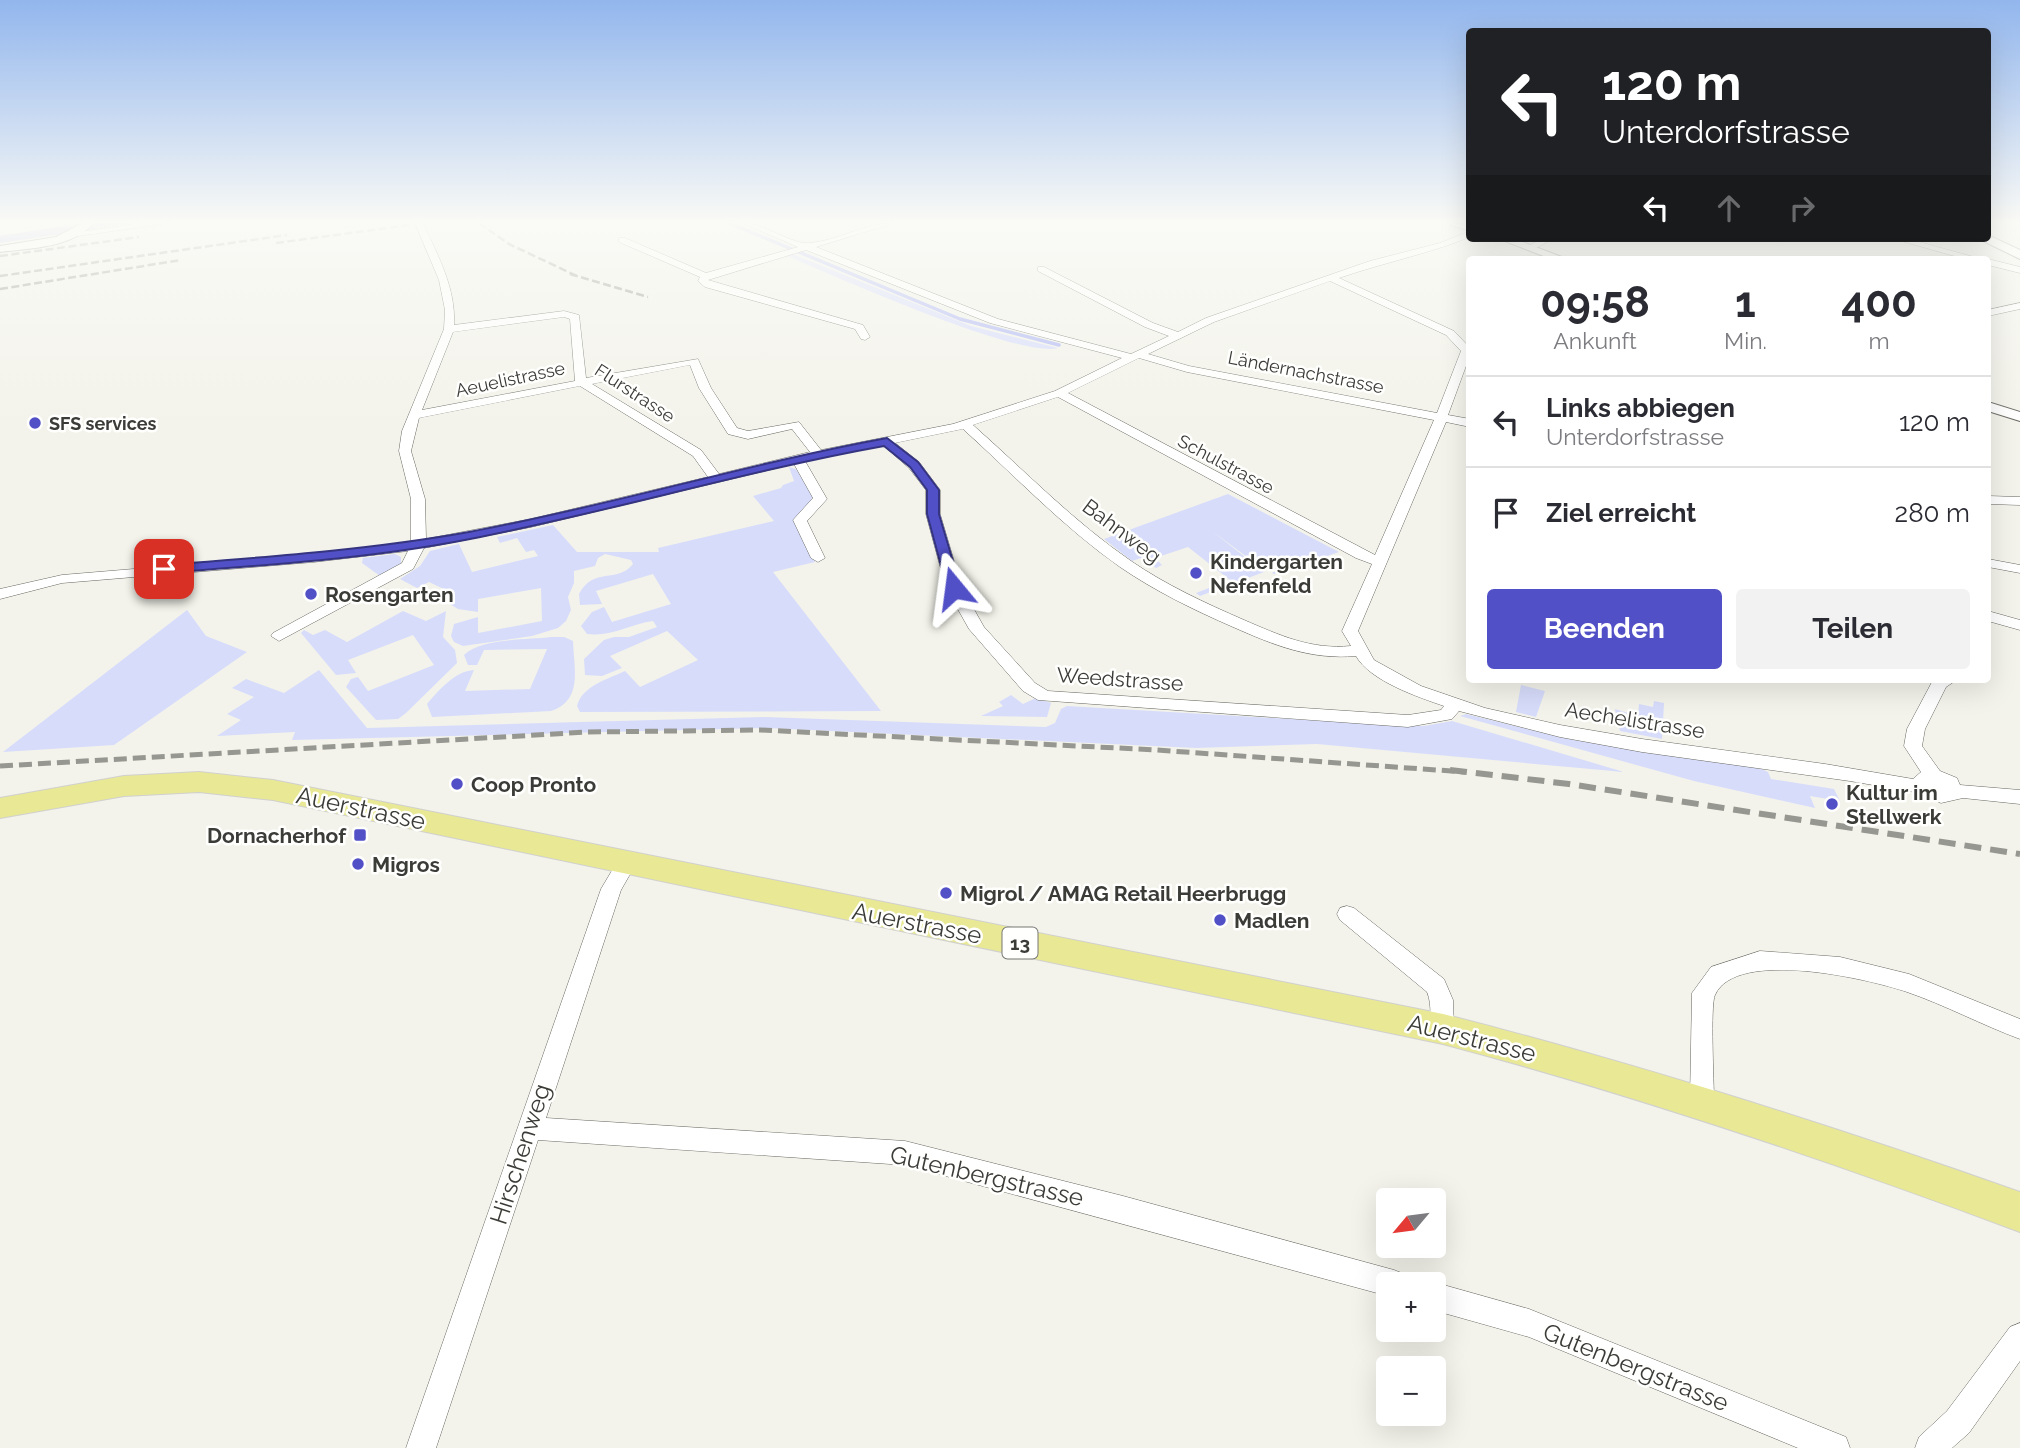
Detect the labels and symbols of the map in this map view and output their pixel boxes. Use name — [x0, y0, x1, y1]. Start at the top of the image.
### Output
street label: Ländernachstrasse — [1226, 347, 1386, 397]
street label: Aeuelistrasse — [453, 357, 567, 401]
street label: Flurstrasse — [591, 359, 679, 427]
place label: SFS services — [49, 413, 157, 434]
marker: SFS services — [27, 415, 43, 431]
street label: Schulstrasse — [1174, 430, 1278, 498]
street label: Bahnweg — [1078, 493, 1166, 569]
pin — [134, 539, 194, 599]
place label: Kindergarten Nefenfeld — [1210, 549, 1343, 598]
position arrow — [917, 551, 991, 625]
marker: Kindergarten Nefenfeld — [1188, 565, 1204, 581]
place label: Rosengarten — [325, 582, 454, 607]
marker: Rosengarten — [303, 586, 319, 602]
street label: Weedstrasse — [1056, 662, 1184, 696]
street label: Aechelistrasse — [1563, 697, 1707, 743]
place label: Coop Pronto — [471, 772, 597, 797]
marker: Coop Pronto — [449, 776, 465, 792]
street label: Auerstrasse — [294, 780, 428, 836]
place label: Kultur im Stellwerk — [1846, 780, 1942, 829]
marker: Kultur im Stellwerk — [1824, 796, 1840, 812]
place label: Dornacherhof — [207, 823, 347, 848]
marker: Dornacherhof — [352, 827, 368, 843]
place label: Migros — [372, 852, 440, 877]
marker: Migros — [350, 856, 366, 872]
place label: Migrol / AMAG Retail Heerbrugg — [960, 881, 1286, 906]
marker: Migrol / AMAG Retail Heerbrugg — [938, 885, 954, 901]
street label: Auerstrasse — [850, 896, 984, 950]
place label: Madlen — [1234, 908, 1310, 933]
marker: Madlen — [1212, 912, 1228, 928]
road number: 13 — [1002, 928, 1038, 959]
street label: Auerstrasse — [1405, 1008, 1539, 1068]
street label: Hirschenweg — [484, 1080, 556, 1228]
street label: Gutenbergstrasse — [888, 1140, 1086, 1212]
north arrow — [1376, 1188, 1446, 1258]
street label: Gutenbergstrasse — [1539, 1317, 1733, 1417]

